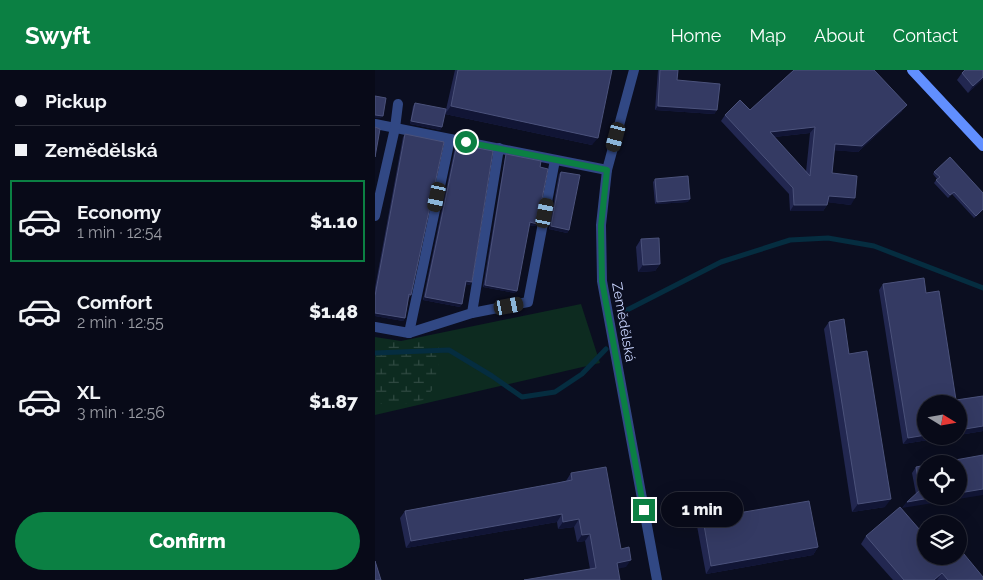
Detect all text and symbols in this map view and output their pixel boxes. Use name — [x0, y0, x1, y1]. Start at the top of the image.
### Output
text: Swyft — [25, 21, 91, 50]
text: Home — [670, 25, 721, 46]
text: Map — [749, 25, 786, 46]
text: About — [814, 25, 865, 46]
text: Contact — [893, 25, 958, 46]
text: Pickup — [45, 90, 107, 112]
car — [604, 121, 627, 153]
route start — [455, 131, 477, 153]
text: Zemědělská — [45, 139, 158, 161]
car — [426, 181, 447, 213]
car — [534, 197, 555, 229]
icon: car — [17, 199, 62, 244]
text: Economy — [77, 201, 161, 223]
text: $1.10 — [310, 210, 358, 232]
text: 1 min · 12:54 — [77, 223, 162, 242]
street label: Zemědělská — [609, 281, 639, 363]
icon: car — [17, 289, 62, 334]
text: Comfort — [77, 291, 152, 313]
car — [492, 296, 525, 316]
text: $1.48 — [309, 300, 358, 322]
text: 2 min · 12:55 — [77, 313, 164, 332]
icon: car — [17, 379, 62, 424]
text: XL — [77, 381, 100, 403]
text: $1.87 — [309, 390, 358, 412]
north arrow — [917, 395, 967, 445]
map controls — [917, 395, 967, 565]
text: 3 min · 12:56 — [77, 403, 165, 422]
button: locate — [917, 455, 967, 505]
callout: 1 min — [661, 492, 744, 528]
route end — [633, 499, 655, 521]
text: 1 min — [681, 500, 723, 519]
button: Confirm — [15, 512, 360, 570]
button: layers — [917, 515, 967, 565]

